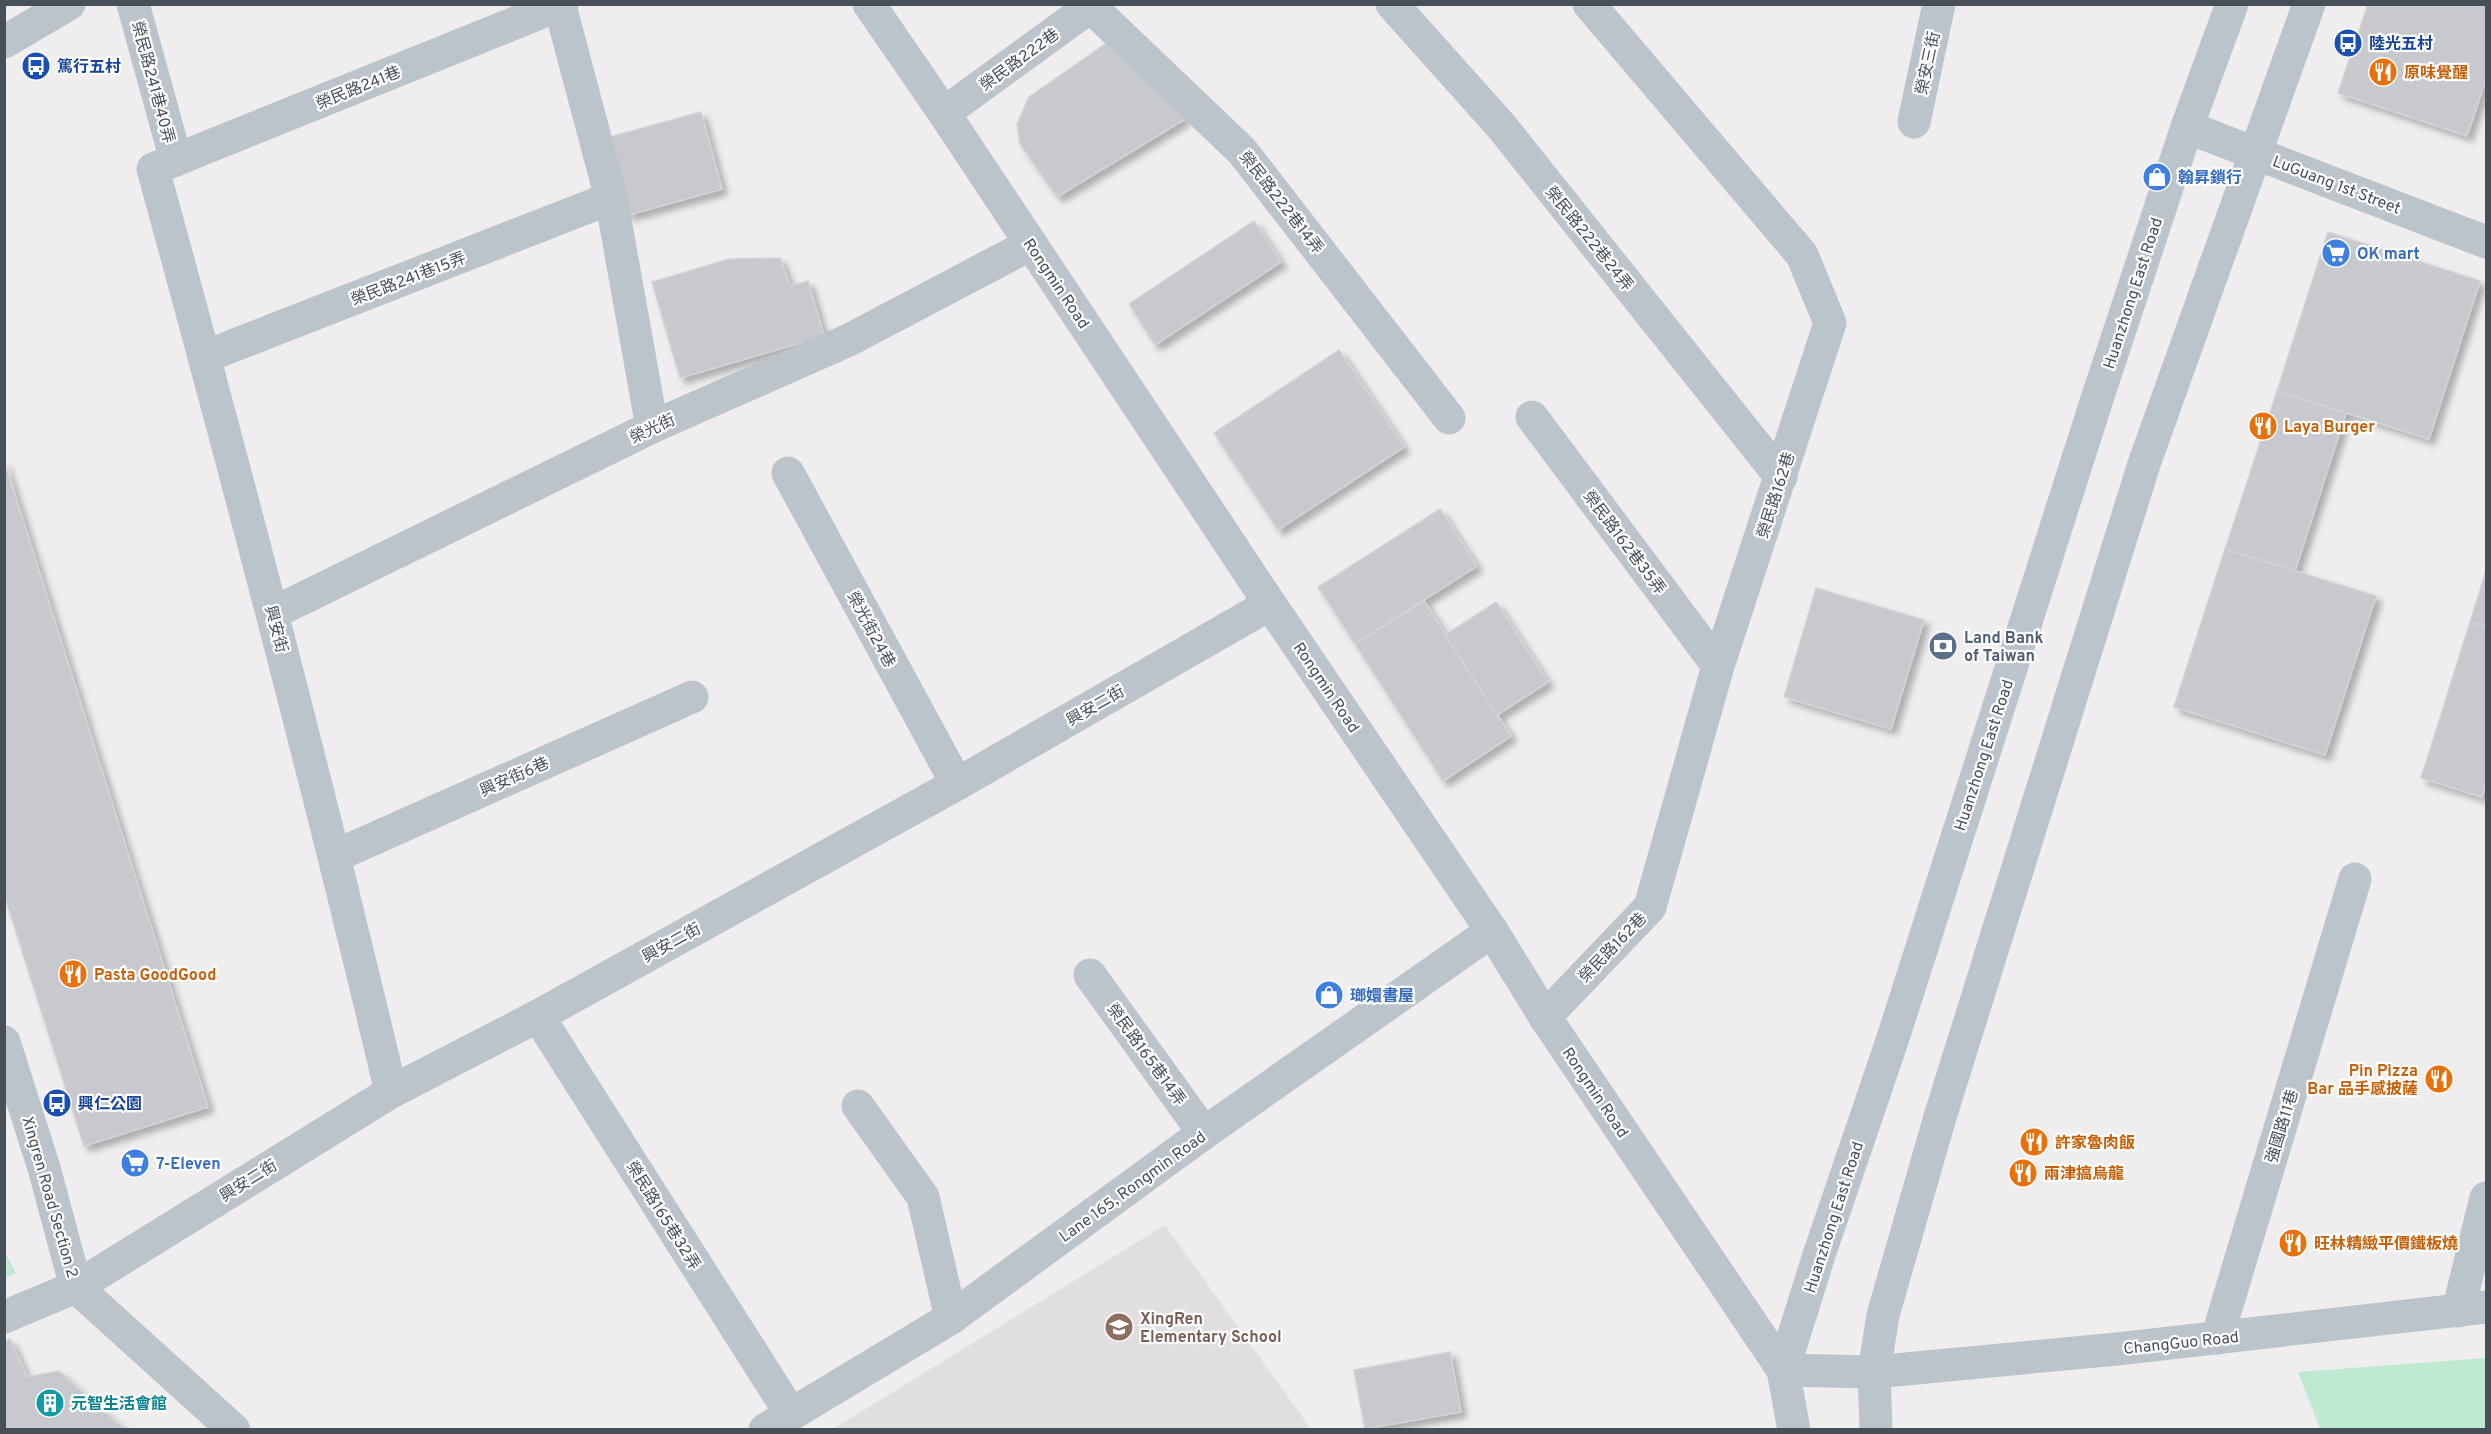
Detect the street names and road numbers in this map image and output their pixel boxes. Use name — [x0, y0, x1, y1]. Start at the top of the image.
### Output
street label: 榮民路241巷40弄 — [126, 19, 178, 146]
street label: 榮民路222巷 — [977, 25, 1064, 96]
street label: 榮安三街 — [1913, 30, 1945, 97]
street label: 榮民路241巷 — [313, 63, 404, 115]
street label: 榮民路222巷14弄 — [1234, 148, 1327, 259]
street label: LuGuang 1st Street — [2269, 152, 2403, 219]
street label: 榮民路222巷24弄 — [1540, 183, 1637, 296]
street label: Huanzhong East Road — [2100, 215, 2168, 372]
street label: Rongmin Road — [1018, 235, 1093, 333]
street label: 榮民路241巷15弄 — [348, 249, 469, 311]
street label: 榮光街 — [627, 411, 679, 449]
street label: 榮民路162巷 — [1754, 450, 1800, 541]
street label: 榮民路162巷35弄 — [1578, 487, 1669, 599]
street label: 榮光街24巷 — [842, 588, 899, 672]
street label: 興安街 — [259, 604, 291, 655]
street label: Rongmin Road — [1288, 639, 1363, 737]
street label: Huanzhong East Road — [1951, 677, 2019, 834]
street label: 興安二街 — [1063, 682, 1129, 731]
street label: 興安街6巷 — [477, 754, 552, 802]
street label: 榮民路162巷 — [1575, 909, 1652, 987]
street label: 興安二街 — [639, 919, 705, 968]
street label: 榮民路165巷14弄 — [1102, 1000, 1189, 1110]
street label: Rongmin Road — [1557, 1044, 1632, 1142]
street label: 強國路11巷 — [2262, 1087, 2304, 1166]
street label: Xingren Road Section 2 — [16, 1114, 82, 1281]
street label: Lane 165, Rongmin Road — [1056, 1128, 1211, 1248]
street label: Huanzhong East Road — [1801, 1139, 1869, 1296]
street label: 興安二街 — [217, 1156, 282, 1207]
street label: 榮民路165巷32弄 — [621, 1158, 704, 1274]
street label: ChangGuo Road — [2122, 1328, 2240, 1360]

